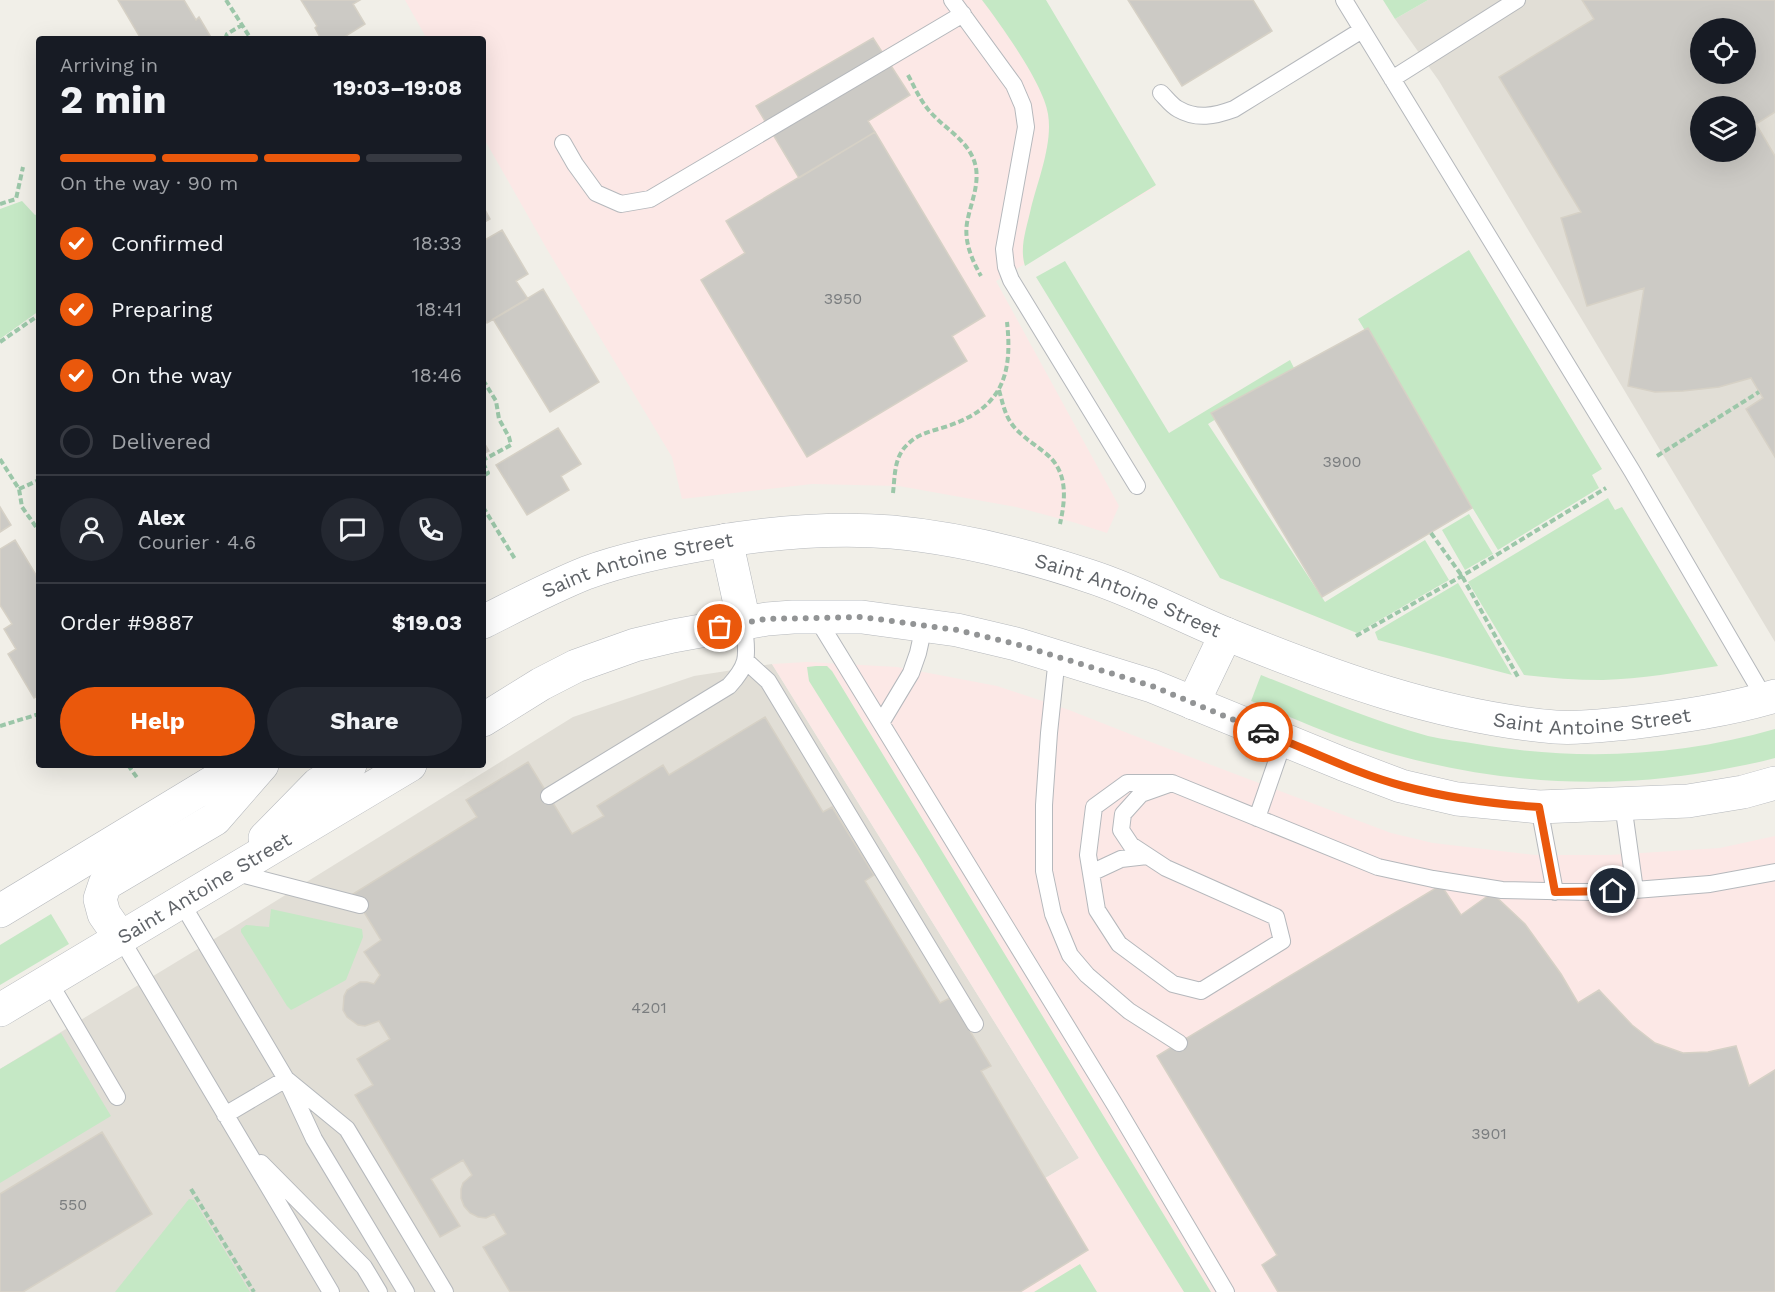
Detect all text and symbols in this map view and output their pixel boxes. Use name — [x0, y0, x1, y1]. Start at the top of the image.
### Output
map controls — [1690, 18, 1756, 162]
button: locate — [1690, 18, 1756, 84]
text: Arriving in — [60, 53, 158, 77]
text: 19:03–19:08 — [333, 75, 462, 100]
text: 2 min — [60, 77, 167, 122]
button: layers — [1690, 96, 1756, 162]
text: On the way · 90 m — [60, 171, 238, 195]
icon: check — [60, 227, 93, 260]
text: Confirmed — [111, 231, 224, 256]
text: 18:33 — [413, 231, 462, 255]
house number: 3950 — [824, 289, 862, 308]
icon: check — [60, 293, 93, 326]
text: Preparing — [111, 297, 212, 322]
text: 18:41 — [416, 297, 462, 321]
icon: check — [60, 359, 93, 392]
text: On the way — [111, 363, 232, 388]
text: 18:46 — [412, 363, 462, 387]
text: Delivered — [111, 429, 211, 454]
house number: 3900 — [1322, 452, 1362, 471]
button: person — [60, 498, 123, 561]
button: chat — [321, 498, 384, 561]
button: phone — [399, 498, 462, 561]
text: Alex — [138, 505, 185, 530]
street label: Saint Antoine Street — [538, 527, 735, 603]
text: Courier · 4.6 — [138, 530, 256, 554]
street label: Saint Antoine Street — [1032, 548, 1225, 643]
pin — [694, 601, 745, 652]
text: Order #9887 — [60, 610, 194, 635]
text: $19.03 — [392, 610, 462, 635]
icon: bag — [703, 610, 736, 643]
button: Help — [60, 687, 255, 756]
button: Share — [267, 687, 462, 756]
courier — [1233, 702, 1293, 762]
street label: Saint Antoine Street — [1492, 703, 1693, 740]
icon: car — [1247, 716, 1280, 749]
street label: Saint Antoine Street — [113, 826, 296, 949]
pin — [1587, 865, 1638, 916]
icon: home — [1596, 874, 1629, 907]
house number: 4201 — [631, 998, 667, 1017]
house number: 3901 — [1471, 1124, 1507, 1143]
house number: 550 — [59, 1195, 87, 1214]

